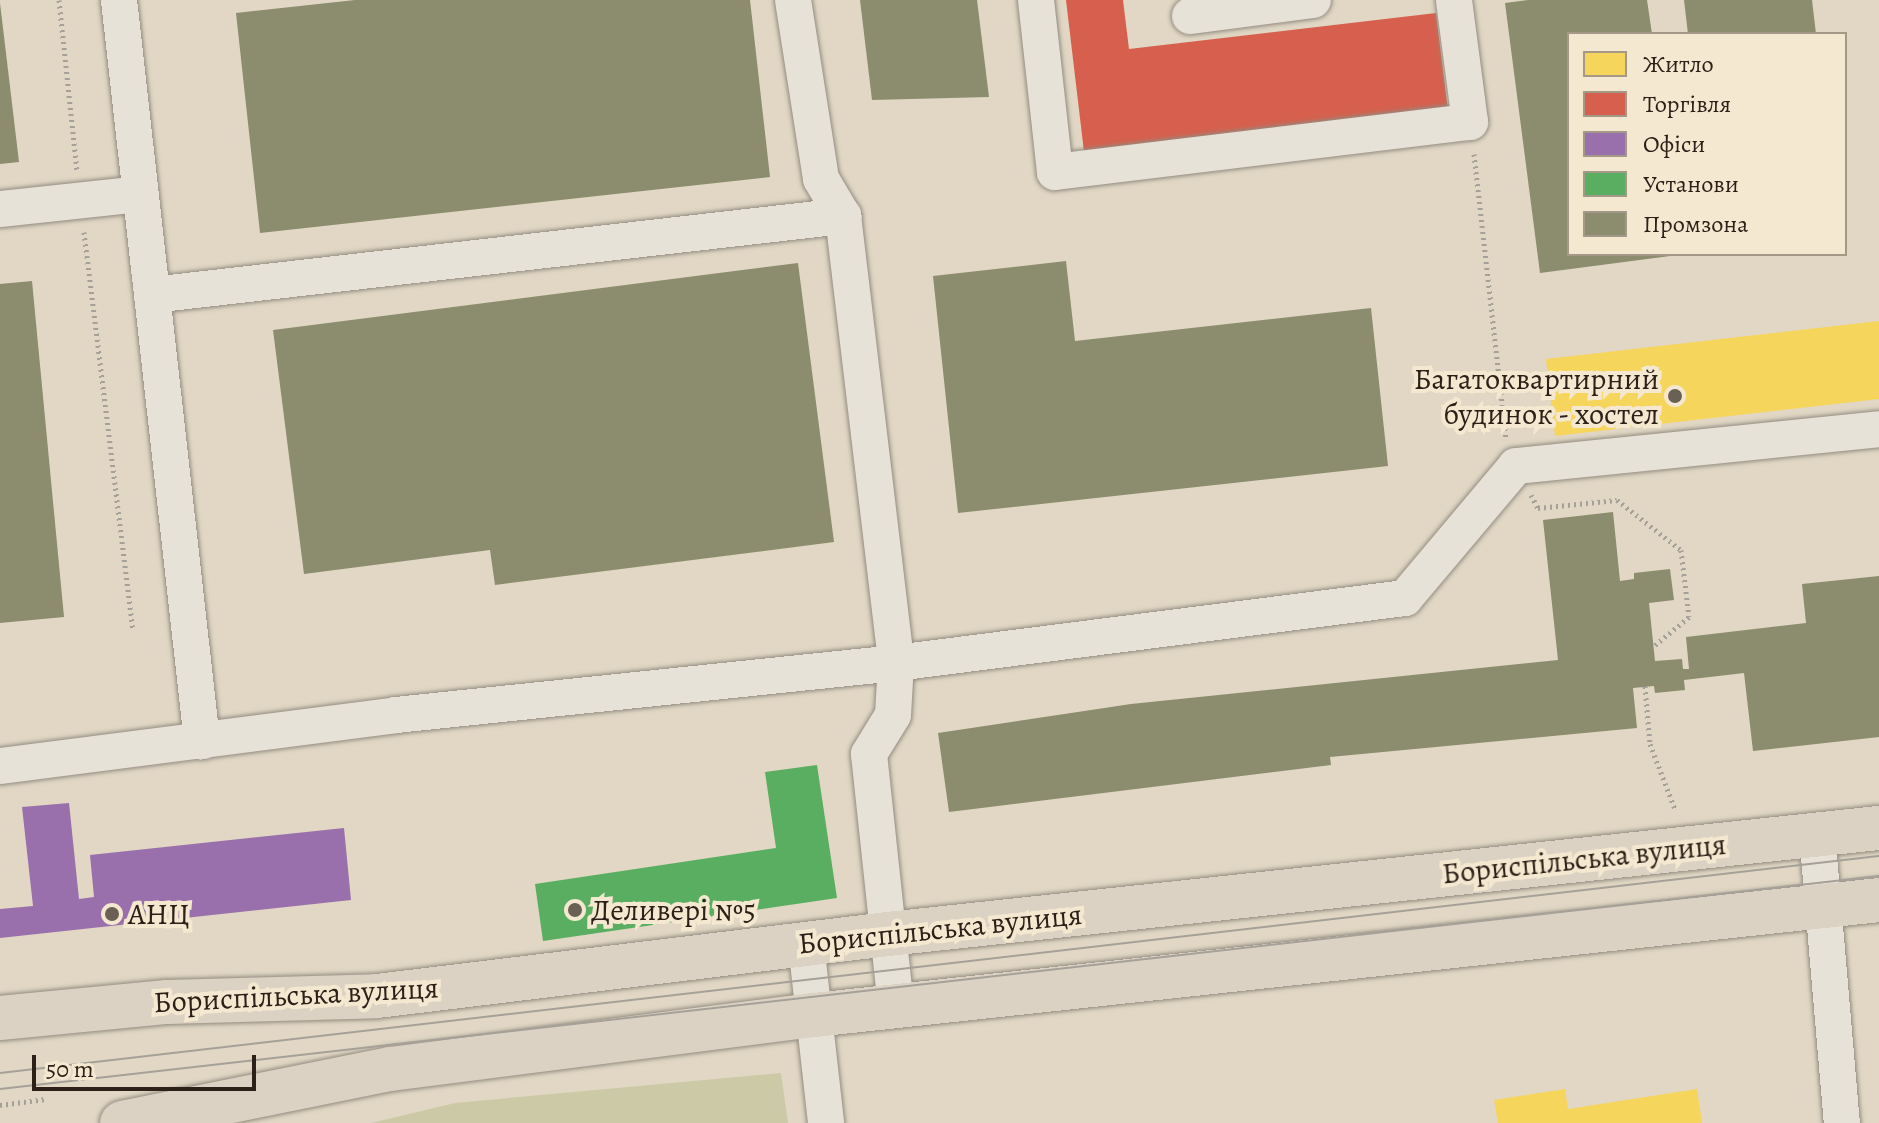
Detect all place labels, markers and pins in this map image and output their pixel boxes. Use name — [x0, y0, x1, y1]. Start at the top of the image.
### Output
place label: Багатоквартирний будинок - хостел — [1414, 361, 1659, 432]
marker: Багатоквартирний будинок - хостел — [1666, 387, 1684, 405]
place label: Деливері №5 — [591, 892, 756, 928]
place label: АНЦ — [128, 896, 189, 932]
marker: Деливері №5 — [566, 901, 584, 919]
marker: АНЦ — [103, 905, 121, 923]

